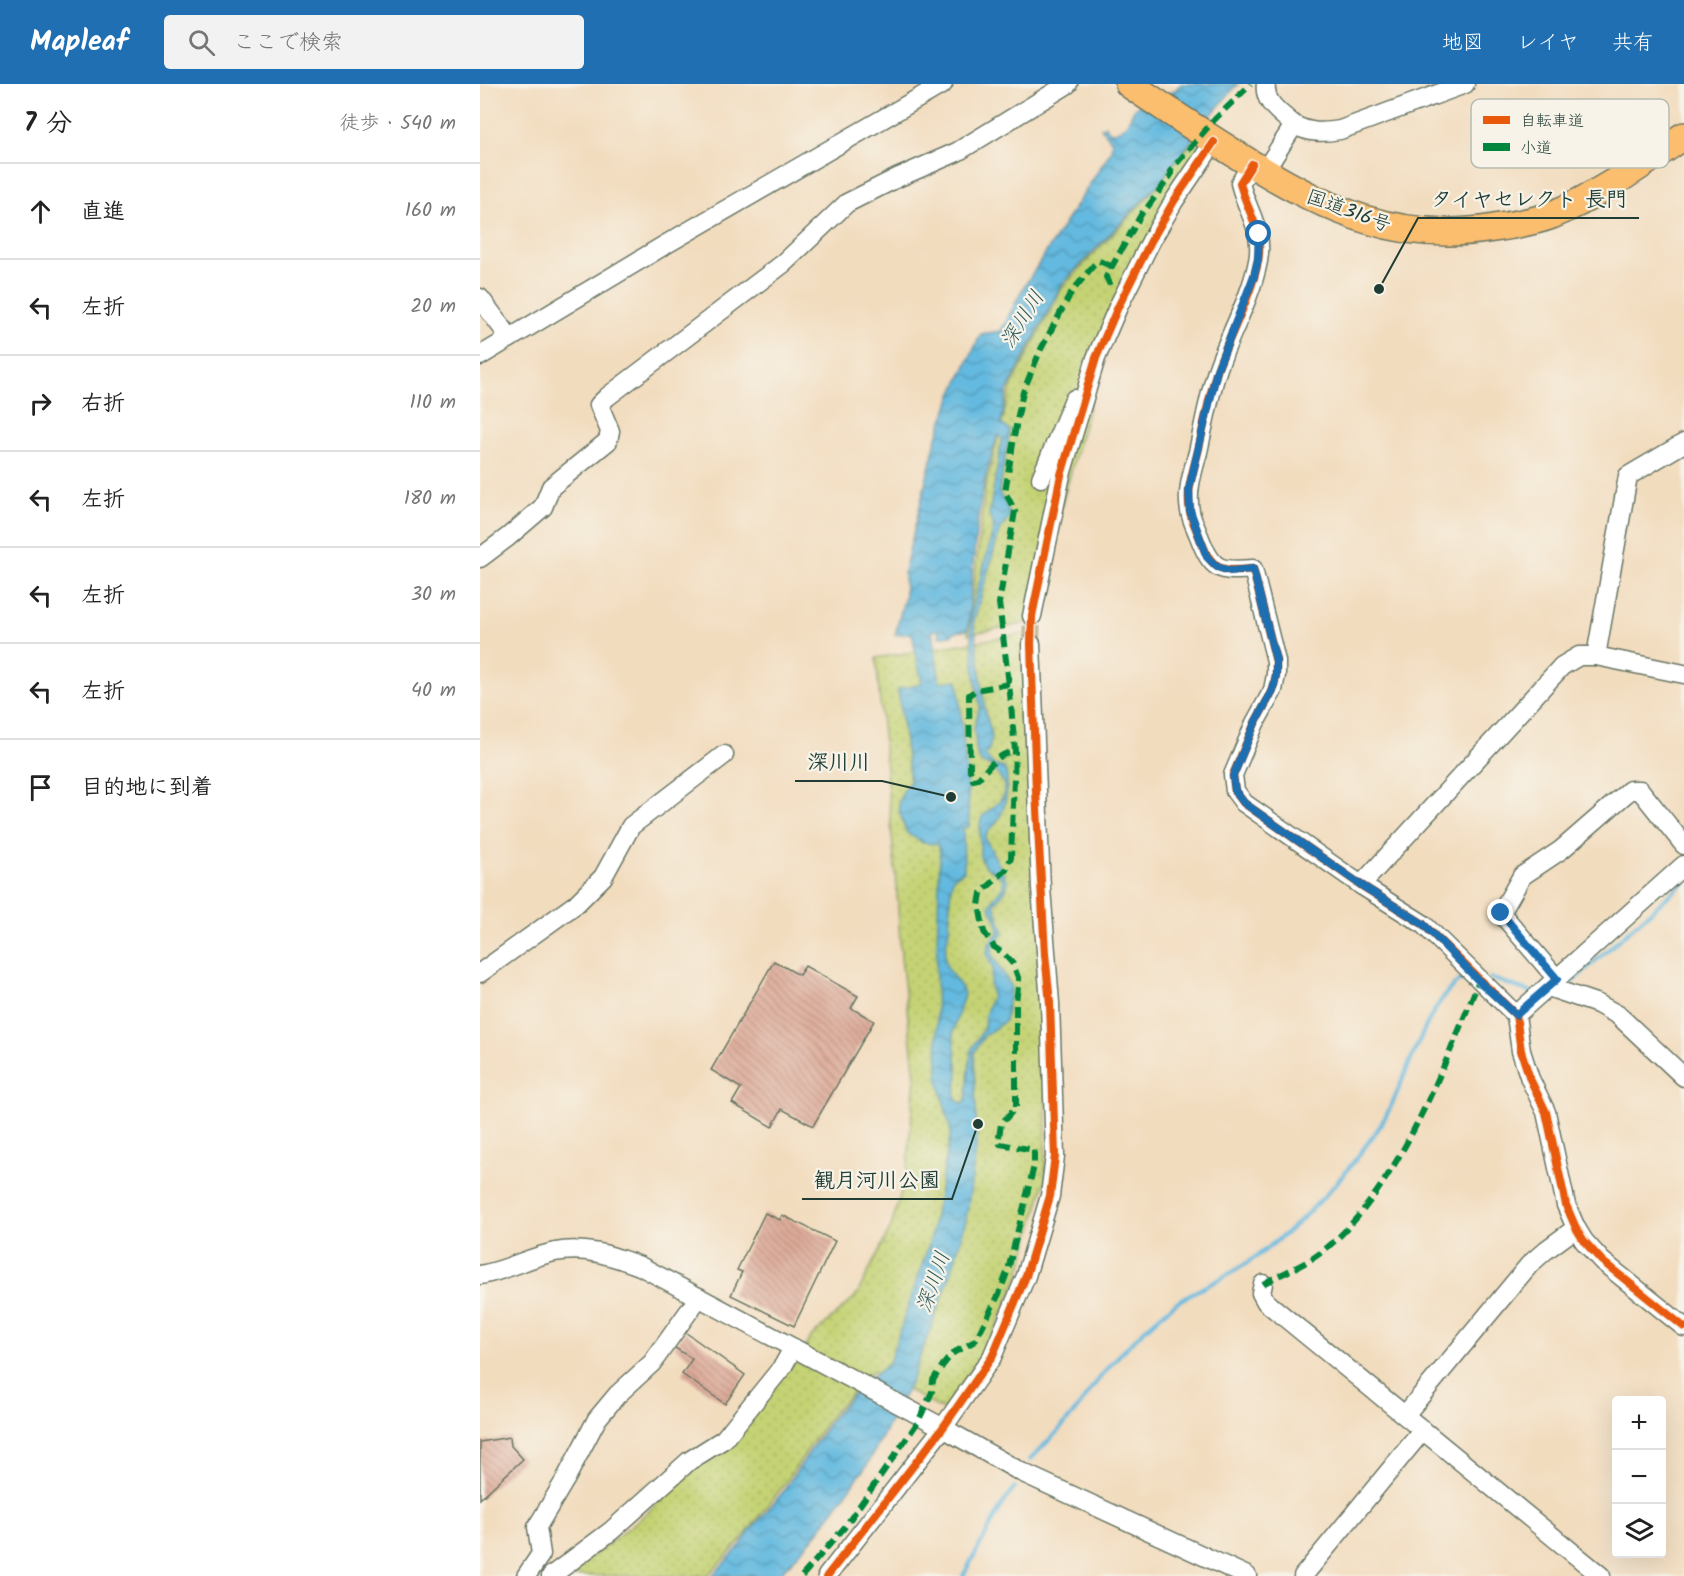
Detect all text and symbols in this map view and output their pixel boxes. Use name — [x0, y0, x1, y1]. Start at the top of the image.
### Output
search box — [164, 15, 584, 69]
text: Mapleaf — [30, 20, 128, 65]
icon: search — [185, 26, 218, 59]
text: ここで検索 — [233, 26, 343, 61]
text: 地図 — [1442, 27, 1484, 60]
text: レイヤ — [1517, 27, 1579, 60]
text: 共有 — [1612, 27, 1654, 60]
legend — [1471, 99, 1669, 168]
text: 7 分 — [24, 103, 72, 145]
text: 徒歩 · 540 m — [340, 108, 456, 140]
text: 自転車道 — [1520, 109, 1584, 134]
text: 小道 — [1520, 136, 1552, 161]
callout: タイヤセレクト 長門 — [1418, 179, 1639, 218]
street label: 国道316号 — [1301, 182, 1396, 242]
text: タイヤセレクト 長門 — [1431, 184, 1627, 217]
icon: ahead — [24, 195, 57, 228]
text: 直進 — [81, 195, 125, 230]
text: 160 m — [405, 195, 456, 227]
route start — [1245, 220, 1271, 246]
water label: 深川川 — [993, 284, 1054, 355]
icon: left — [24, 291, 57, 324]
text: 左折 — [81, 291, 125, 326]
text: 20 m — [410, 291, 456, 323]
icon: right — [24, 387, 57, 420]
text: 右折 — [81, 387, 125, 422]
text: 110 m — [410, 387, 456, 419]
icon: left — [24, 483, 57, 516]
text: 左折 — [81, 483, 125, 518]
text: 180 m — [404, 483, 456, 515]
icon: left — [24, 579, 57, 612]
text: 左折 — [81, 579, 125, 614]
text: 30 m — [411, 579, 456, 611]
icon: left — [24, 675, 57, 708]
text: 左折 — [81, 675, 125, 710]
text: 40 m — [411, 675, 456, 707]
callout: 深川川 — [795, 742, 882, 781]
text: 深川川 — [808, 747, 871, 780]
icon: arrive — [24, 771, 57, 804]
text: 目的地に到着 — [81, 771, 213, 806]
route end — [1487, 899, 1513, 925]
callout: 観月河川公園 — [802, 1160, 952, 1199]
text: 観月河川公園 — [814, 1165, 940, 1198]
water label: 深川川 — [909, 1247, 960, 1318]
map controls — [1612, 1396, 1666, 1558]
button: + — [1612, 1396, 1666, 1450]
button: − — [1612, 1450, 1666, 1504]
button: layers — [1612, 1504, 1666, 1558]

